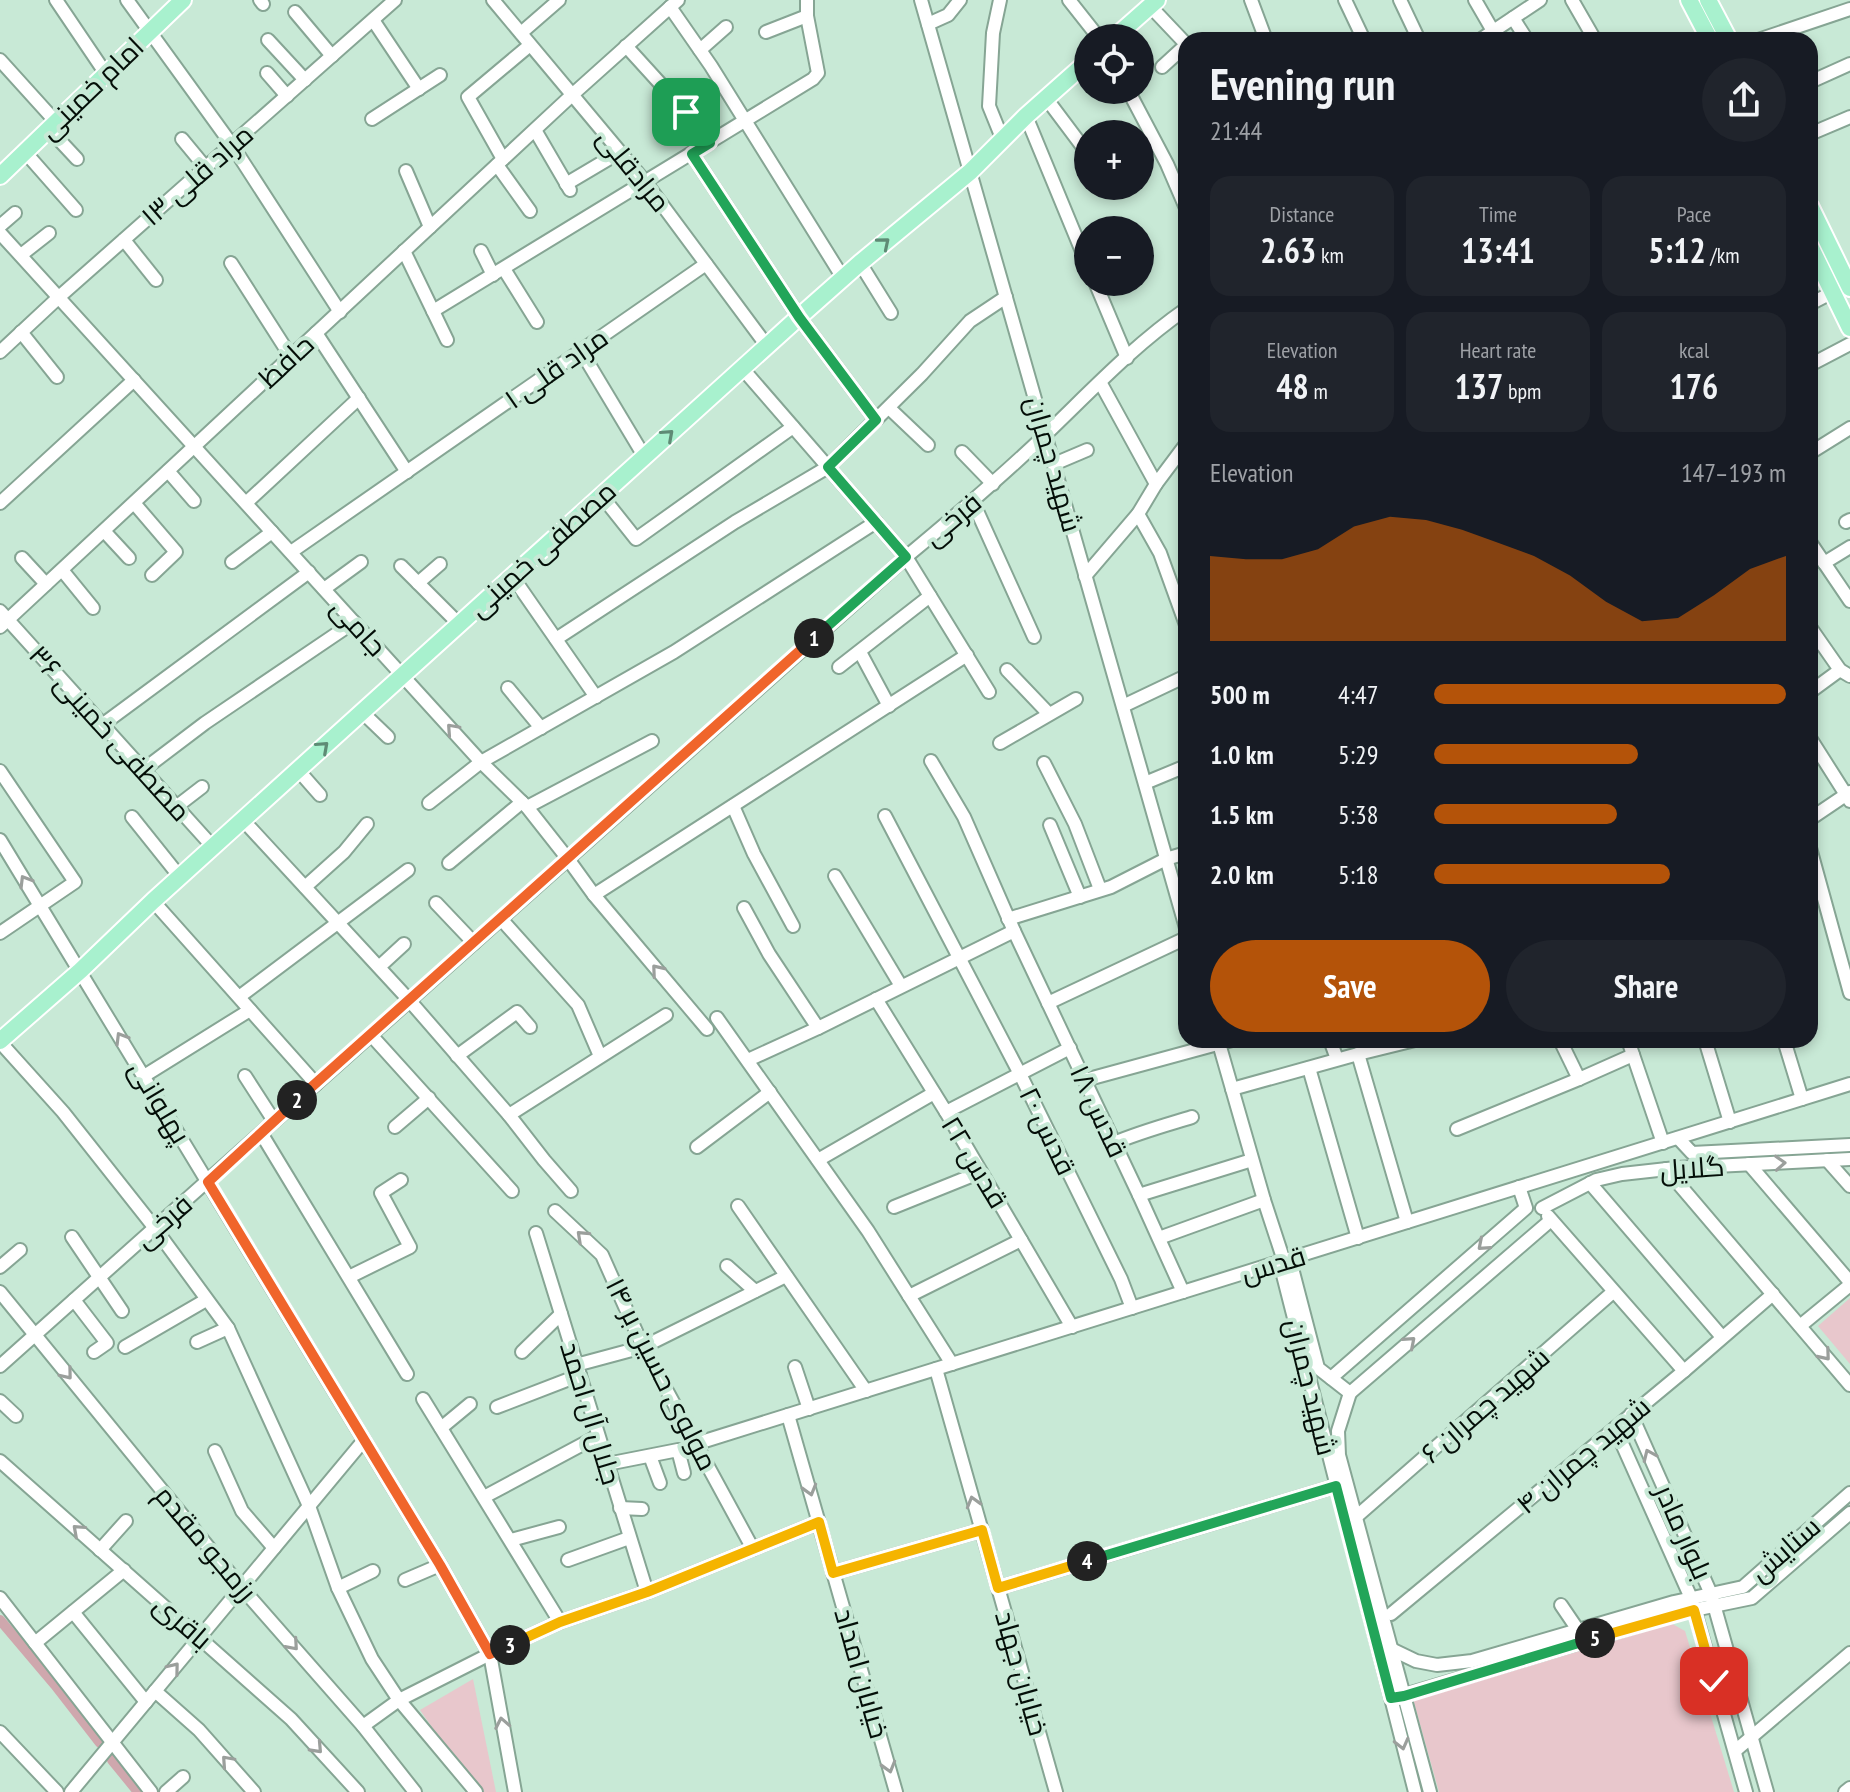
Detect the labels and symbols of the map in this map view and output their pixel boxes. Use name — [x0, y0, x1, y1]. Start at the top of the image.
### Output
street label: امام خمینی — [30, 28, 153, 149]
pin — [652, 78, 720, 146]
street label: مراد قلی ۱۳ — [133, 116, 261, 234]
street label: مرادقلی — [589, 120, 680, 219]
one-way arrow — [874, 238, 889, 253]
street label: مراد قلی ۱ — [497, 319, 615, 417]
street label: حافظ — [250, 326, 321, 396]
street label: شهید چمران — [1016, 392, 1092, 536]
one-way arrow — [659, 430, 674, 444]
street label: مصطفی خمینی — [460, 472, 624, 625]
street label: فرخی — [915, 483, 989, 554]
street label: جامی — [323, 590, 395, 664]
pin: 1 — [794, 618, 834, 658]
street label: مصطفی خمینی ۳۶ — [21, 637, 200, 829]
one-way arrow — [447, 724, 462, 739]
one-way arrow — [314, 742, 328, 757]
one-way arrow — [20, 875, 35, 890]
one-way arrow — [652, 964, 667, 979]
one-way arrow — [115, 1032, 130, 1047]
street label: پهلوانی — [120, 1053, 200, 1151]
street label: قدس ۱۸ — [1062, 1059, 1137, 1163]
pin: 2 — [277, 1080, 317, 1120]
street label: قدس ۲۰ — [1011, 1081, 1086, 1181]
street label: قدس ۲۲ — [933, 1109, 1017, 1215]
street label: گلایل — [1658, 1147, 1726, 1188]
one-way arrow — [1774, 1154, 1787, 1171]
street label: فرخی — [126, 1185, 200, 1256]
one-way arrow — [577, 1232, 592, 1246]
one-way arrow — [1478, 1235, 1493, 1250]
street label: قدس — [1236, 1236, 1310, 1291]
street label: مولوی حسین بر ۱۴ — [598, 1271, 727, 1476]
street label: شهید چمران — [1276, 1315, 1346, 1459]
street label: جلال آل احمد — [552, 1337, 631, 1489]
one-way arrow — [1400, 1337, 1415, 1352]
street label: شهید چمران ۶ — [1412, 1338, 1558, 1472]
one-way arrow — [1815, 1346, 1830, 1361]
one-way arrow — [57, 1365, 72, 1379]
street label: شهید چمران ۴ — [1508, 1388, 1658, 1522]
one-way arrow — [1643, 1449, 1659, 1463]
street label: رزمجو مقدم — [146, 1477, 266, 1610]
street label: بلوار مادر — [1646, 1477, 1722, 1585]
one-way arrow — [800, 1483, 817, 1497]
one-way arrow — [966, 1495, 983, 1509]
street label: ستایش — [1742, 1508, 1828, 1589]
one-way arrow — [72, 1525, 87, 1539]
pin: 4 — [1067, 1541, 1107, 1581]
street label: باقری — [146, 1586, 220, 1657]
street label: خیابان امداد — [826, 1603, 899, 1742]
street label: خیابان جهاد — [987, 1606, 1058, 1740]
pin: 5 — [1575, 1618, 1615, 1658]
pin: 3 — [490, 1625, 530, 1665]
one-way arrow — [283, 1636, 297, 1651]
pin — [1680, 1647, 1748, 1715]
one-way arrow — [164, 1662, 179, 1677]
one-way arrow — [495, 1716, 512, 1730]
one-way arrow — [1393, 1736, 1410, 1750]
one-way arrow — [308, 1738, 322, 1753]
one-way arrow — [222, 1756, 236, 1771]
one-way arrow — [880, 1760, 896, 1773]

